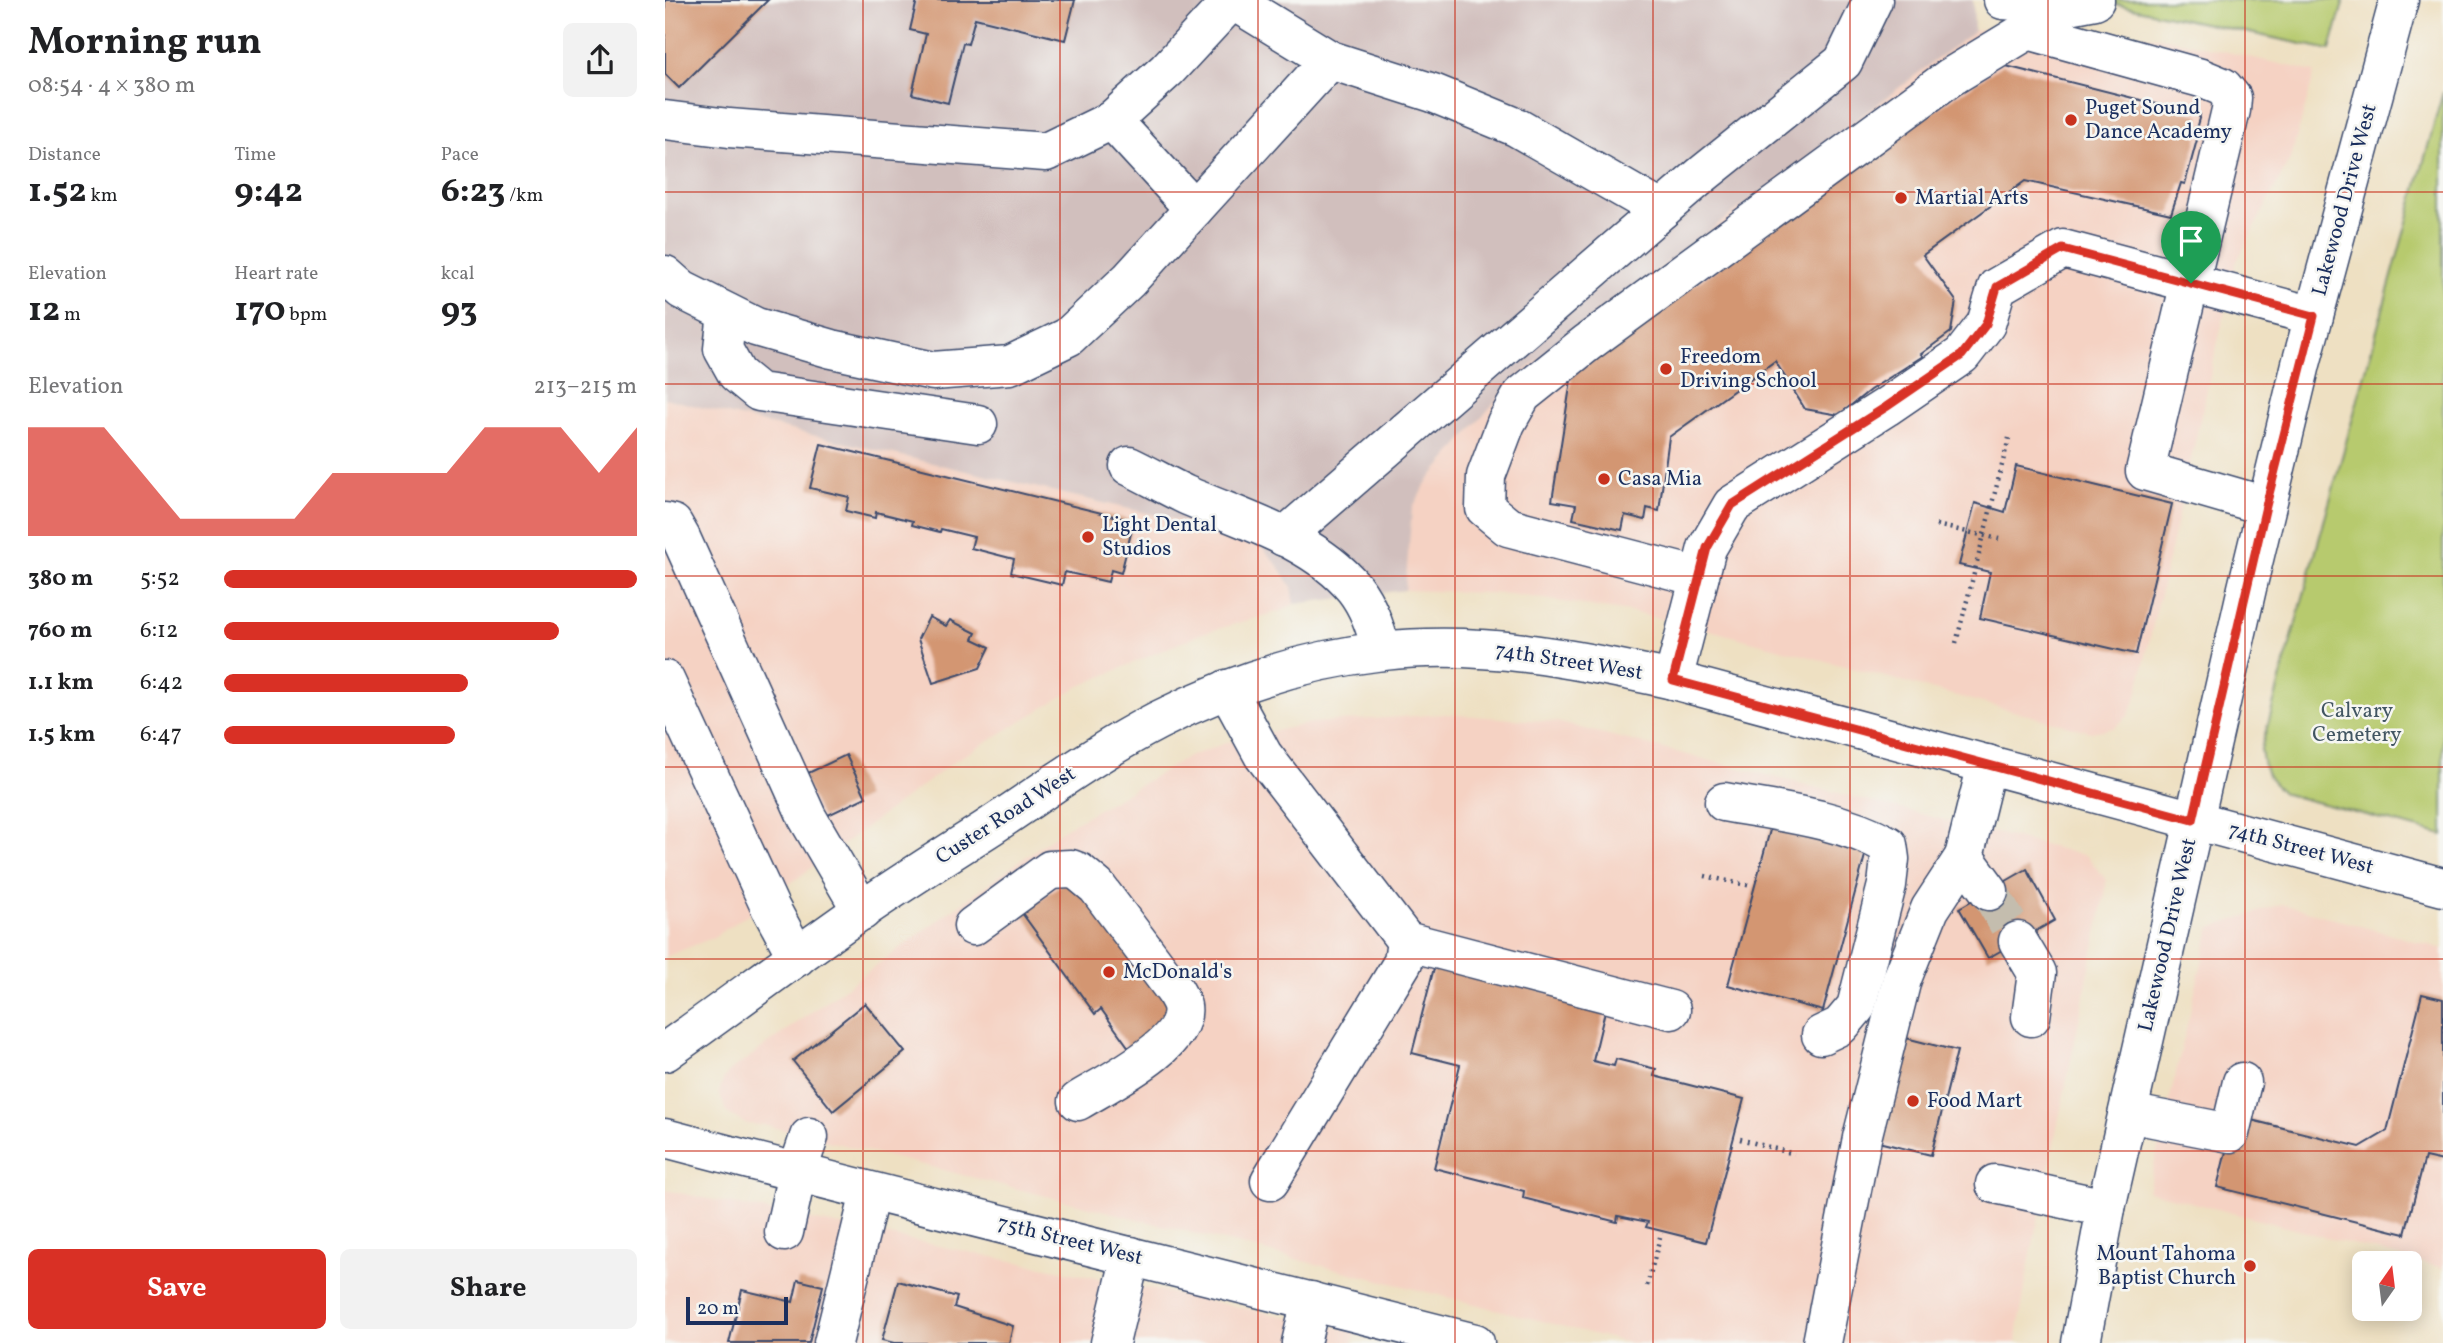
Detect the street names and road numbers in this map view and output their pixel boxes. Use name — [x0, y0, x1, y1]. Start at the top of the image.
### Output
street label: Lakewood Drive West — [2305, 101, 2385, 299]
street label: 74th Street West — [1493, 636, 1645, 688]
street label: Custer Road West — [930, 760, 1082, 872]
street label: 74th Street West — [2225, 816, 2377, 882]
street label: Lakewood Drive West — [2132, 835, 2204, 1035]
street label: 75th Street West — [994, 1209, 1146, 1273]

